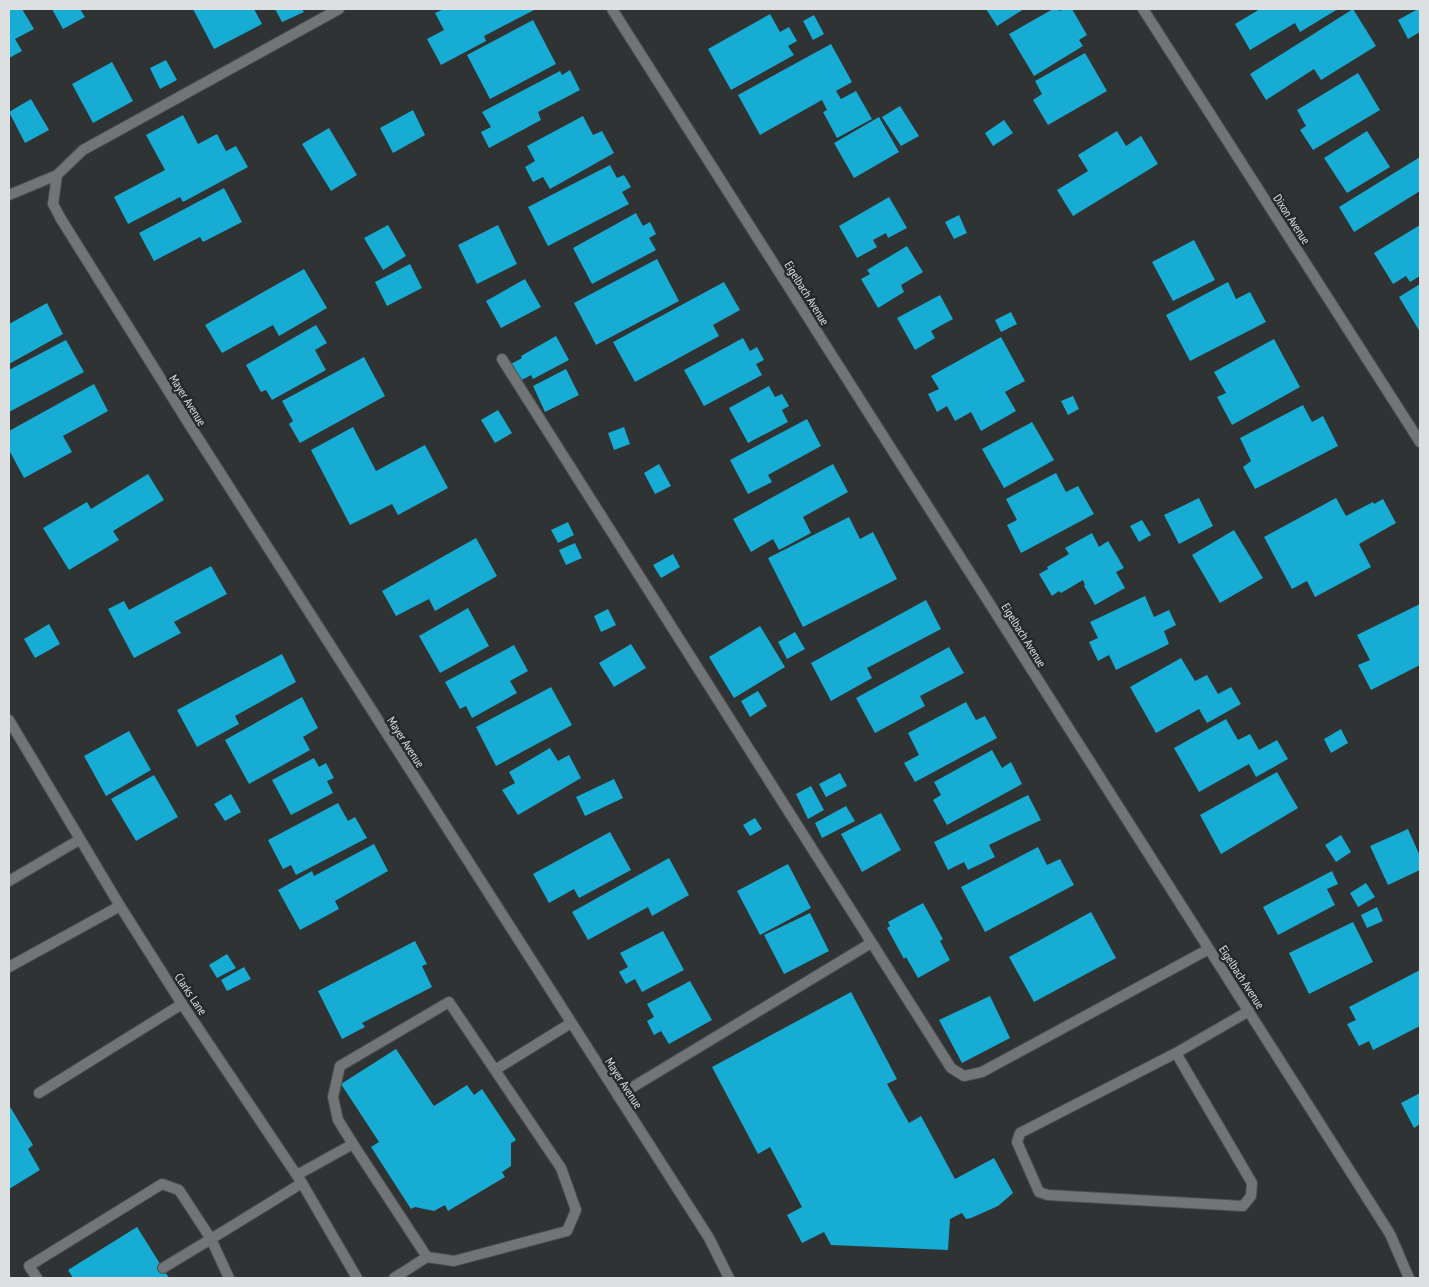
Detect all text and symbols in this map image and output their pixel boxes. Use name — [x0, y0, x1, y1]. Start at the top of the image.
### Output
street label: Dixon Avenue — [1270, 191, 1314, 247]
street label: Eigelbach Avenue — [781, 258, 833, 328]
street label: Mayer Avenue — [166, 372, 210, 429]
street label: Eigelbach Avenue — [998, 600, 1050, 670]
street label: Mayer Avenue — [384, 714, 428, 770]
street label: Eigelbach Avenue — [1216, 942, 1268, 1012]
street label: Clarks Lane — [172, 970, 211, 1018]
street label: Mayer Avenue — [602, 1055, 646, 1111]

